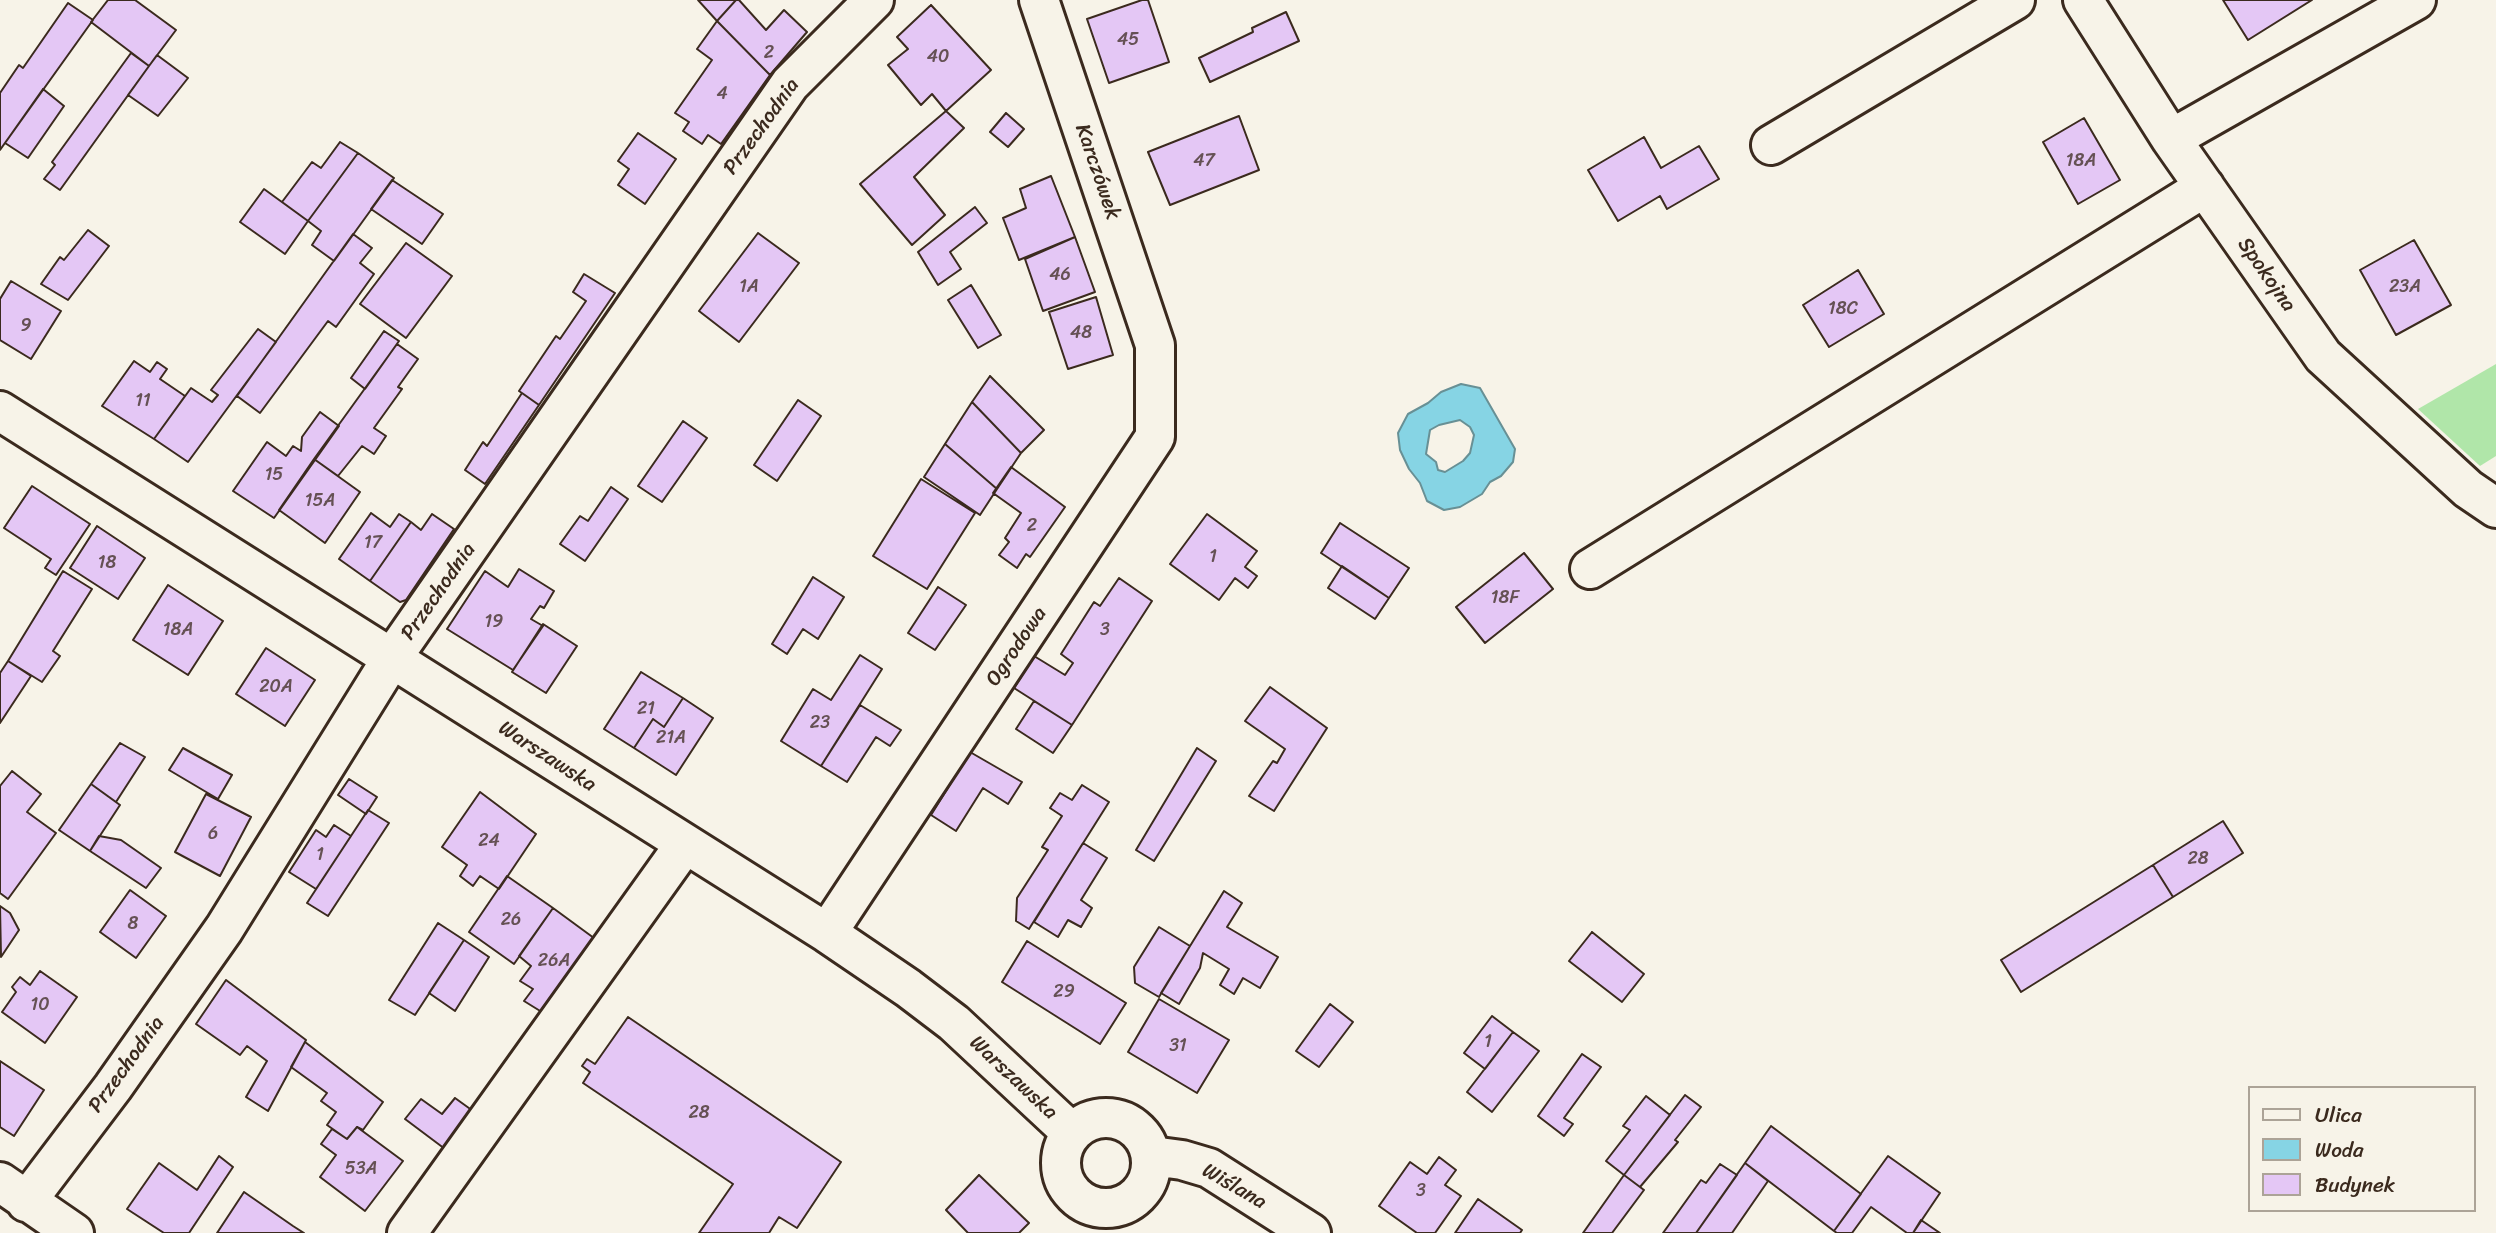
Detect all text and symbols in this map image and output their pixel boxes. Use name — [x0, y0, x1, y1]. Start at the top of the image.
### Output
house number: 45 — [1117, 29, 1139, 51]
house number: 2 — [764, 42, 774, 64]
house number: 40 — [927, 46, 949, 68]
street label: Przechodnia — [719, 74, 805, 180]
house number: 4 — [716, 83, 728, 105]
street label: Karczówek — [1069, 121, 1125, 223]
house number: 47 — [1193, 150, 1215, 172]
house number: 18A — [2066, 150, 2096, 172]
street label: Spokojna — [2231, 233, 2301, 317]
house number: 46 — [1049, 264, 1071, 286]
house number: 1A — [739, 276, 759, 298]
house number: 23A — [2389, 276, 2421, 298]
house number: 18C — [1828, 298, 1858, 320]
house number: 9 — [20, 315, 32, 337]
house number: 48 — [1070, 322, 1092, 344]
house number: 11 — [135, 390, 151, 412]
house number: 15 — [265, 464, 283, 486]
house number: 15A — [305, 490, 335, 512]
house number: 2 — [1027, 515, 1037, 537]
house number: 17 — [364, 532, 382, 554]
street label: Przechodnia — [396, 538, 482, 646]
house number: 1 — [1209, 546, 1217, 568]
house number: 18 — [98, 552, 116, 574]
house number: 18F — [1491, 587, 1519, 609]
street label: Ogrodowa — [981, 603, 1053, 691]
house number: 19 — [485, 611, 503, 633]
house number: 18A — [163, 619, 193, 641]
house number: 3 — [1100, 619, 1110, 641]
house number: 20A — [259, 676, 293, 698]
house number: 21 — [637, 698, 655, 720]
house number: 23 — [810, 712, 830, 734]
street label: Warszawska — [493, 716, 601, 798]
house number: 21A — [656, 727, 686, 749]
house number: 6 — [208, 823, 218, 845]
house number: 24 — [478, 830, 500, 852]
house number: 1 — [316, 844, 324, 866]
house number: 28 — [2187, 848, 2209, 870]
house number: 26 — [501, 909, 521, 931]
house number: 8 — [128, 913, 138, 935]
house number: 26A — [538, 950, 570, 972]
house number: 29 — [1053, 981, 1075, 1003]
house number: 10 — [30, 994, 50, 1016]
street label: Przechodnia — [84, 1012, 170, 1118]
street label: Warszawska — [964, 1031, 1062, 1125]
house number: 1 — [1484, 1031, 1492, 1053]
house number: 31 — [1169, 1035, 1187, 1057]
legend — [2248, 1086, 2475, 1212]
text: Ulica — [2315, 1096, 2362, 1134]
house number: 28 — [688, 1102, 710, 1124]
text: Woda — [2315, 1131, 2363, 1169]
house number: 53A — [345, 1158, 377, 1180]
street label: Wiślana — [1197, 1159, 1271, 1215]
text: Budynek — [2315, 1166, 2395, 1204]
house number: 3 — [1416, 1180, 1426, 1202]

